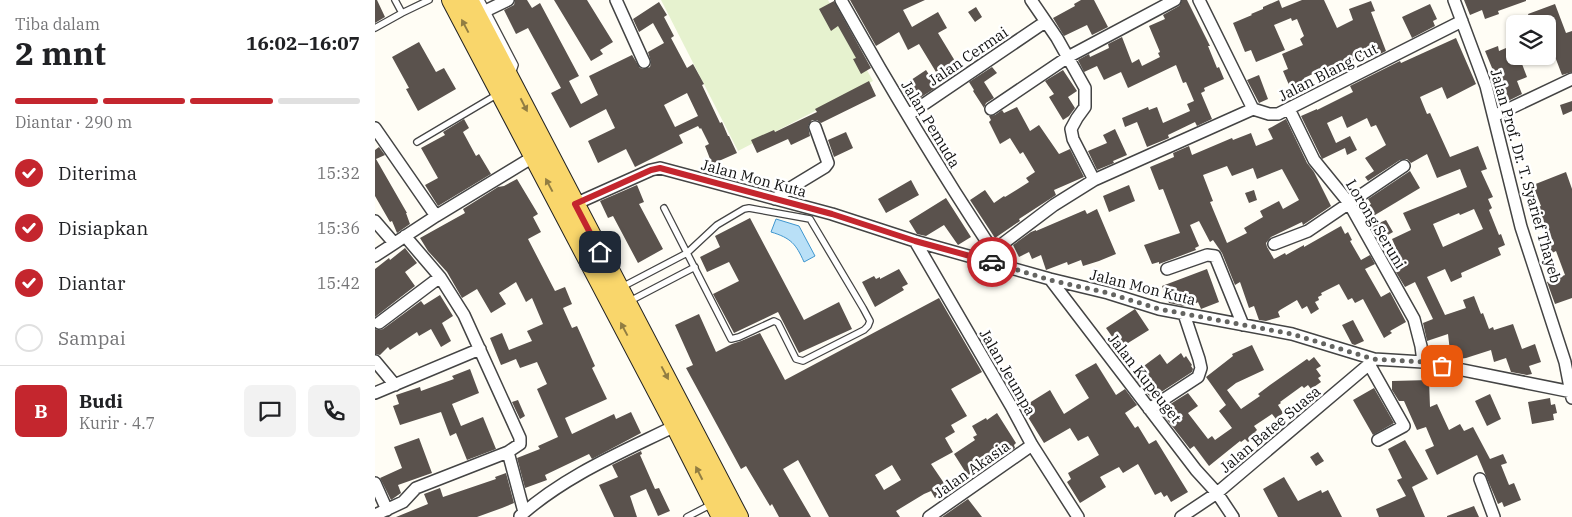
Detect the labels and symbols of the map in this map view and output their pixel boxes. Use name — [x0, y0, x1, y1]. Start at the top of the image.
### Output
one-way arrow — [460, 19, 469, 33]
street label: Jalan Cermai — [924, 22, 1012, 90]
street label: Jalan Blang Cut — [1275, 39, 1381, 105]
street label: Jalan Prof. Dr. T. Syarief Thayeb — [1486, 67, 1566, 285]
street label: Jalan Pemuda — [897, 77, 965, 171]
one-way arrow — [520, 98, 528, 112]
street label: Jalan Mon Kuta — [699, 155, 809, 201]
street label: Lorong Seruni — [1342, 176, 1410, 272]
one-way arrow — [544, 179, 553, 192]
pin — [579, 231, 621, 273]
courier — [967, 237, 1017, 287]
street label: Jalan Mon Kuta — [1088, 265, 1198, 309]
one-way arrow — [620, 322, 629, 336]
street label: Jalan Jeumpa — [976, 325, 1040, 419]
street label: Jalan Kupeuget — [1104, 329, 1186, 427]
pin — [1421, 345, 1463, 387]
one-way arrow — [661, 366, 669, 380]
street label: Jalan Batee Suasa — [1216, 381, 1324, 477]
street label: Jalan Akasia — [930, 436, 1014, 502]
one-way arrow — [695, 466, 703, 481]

